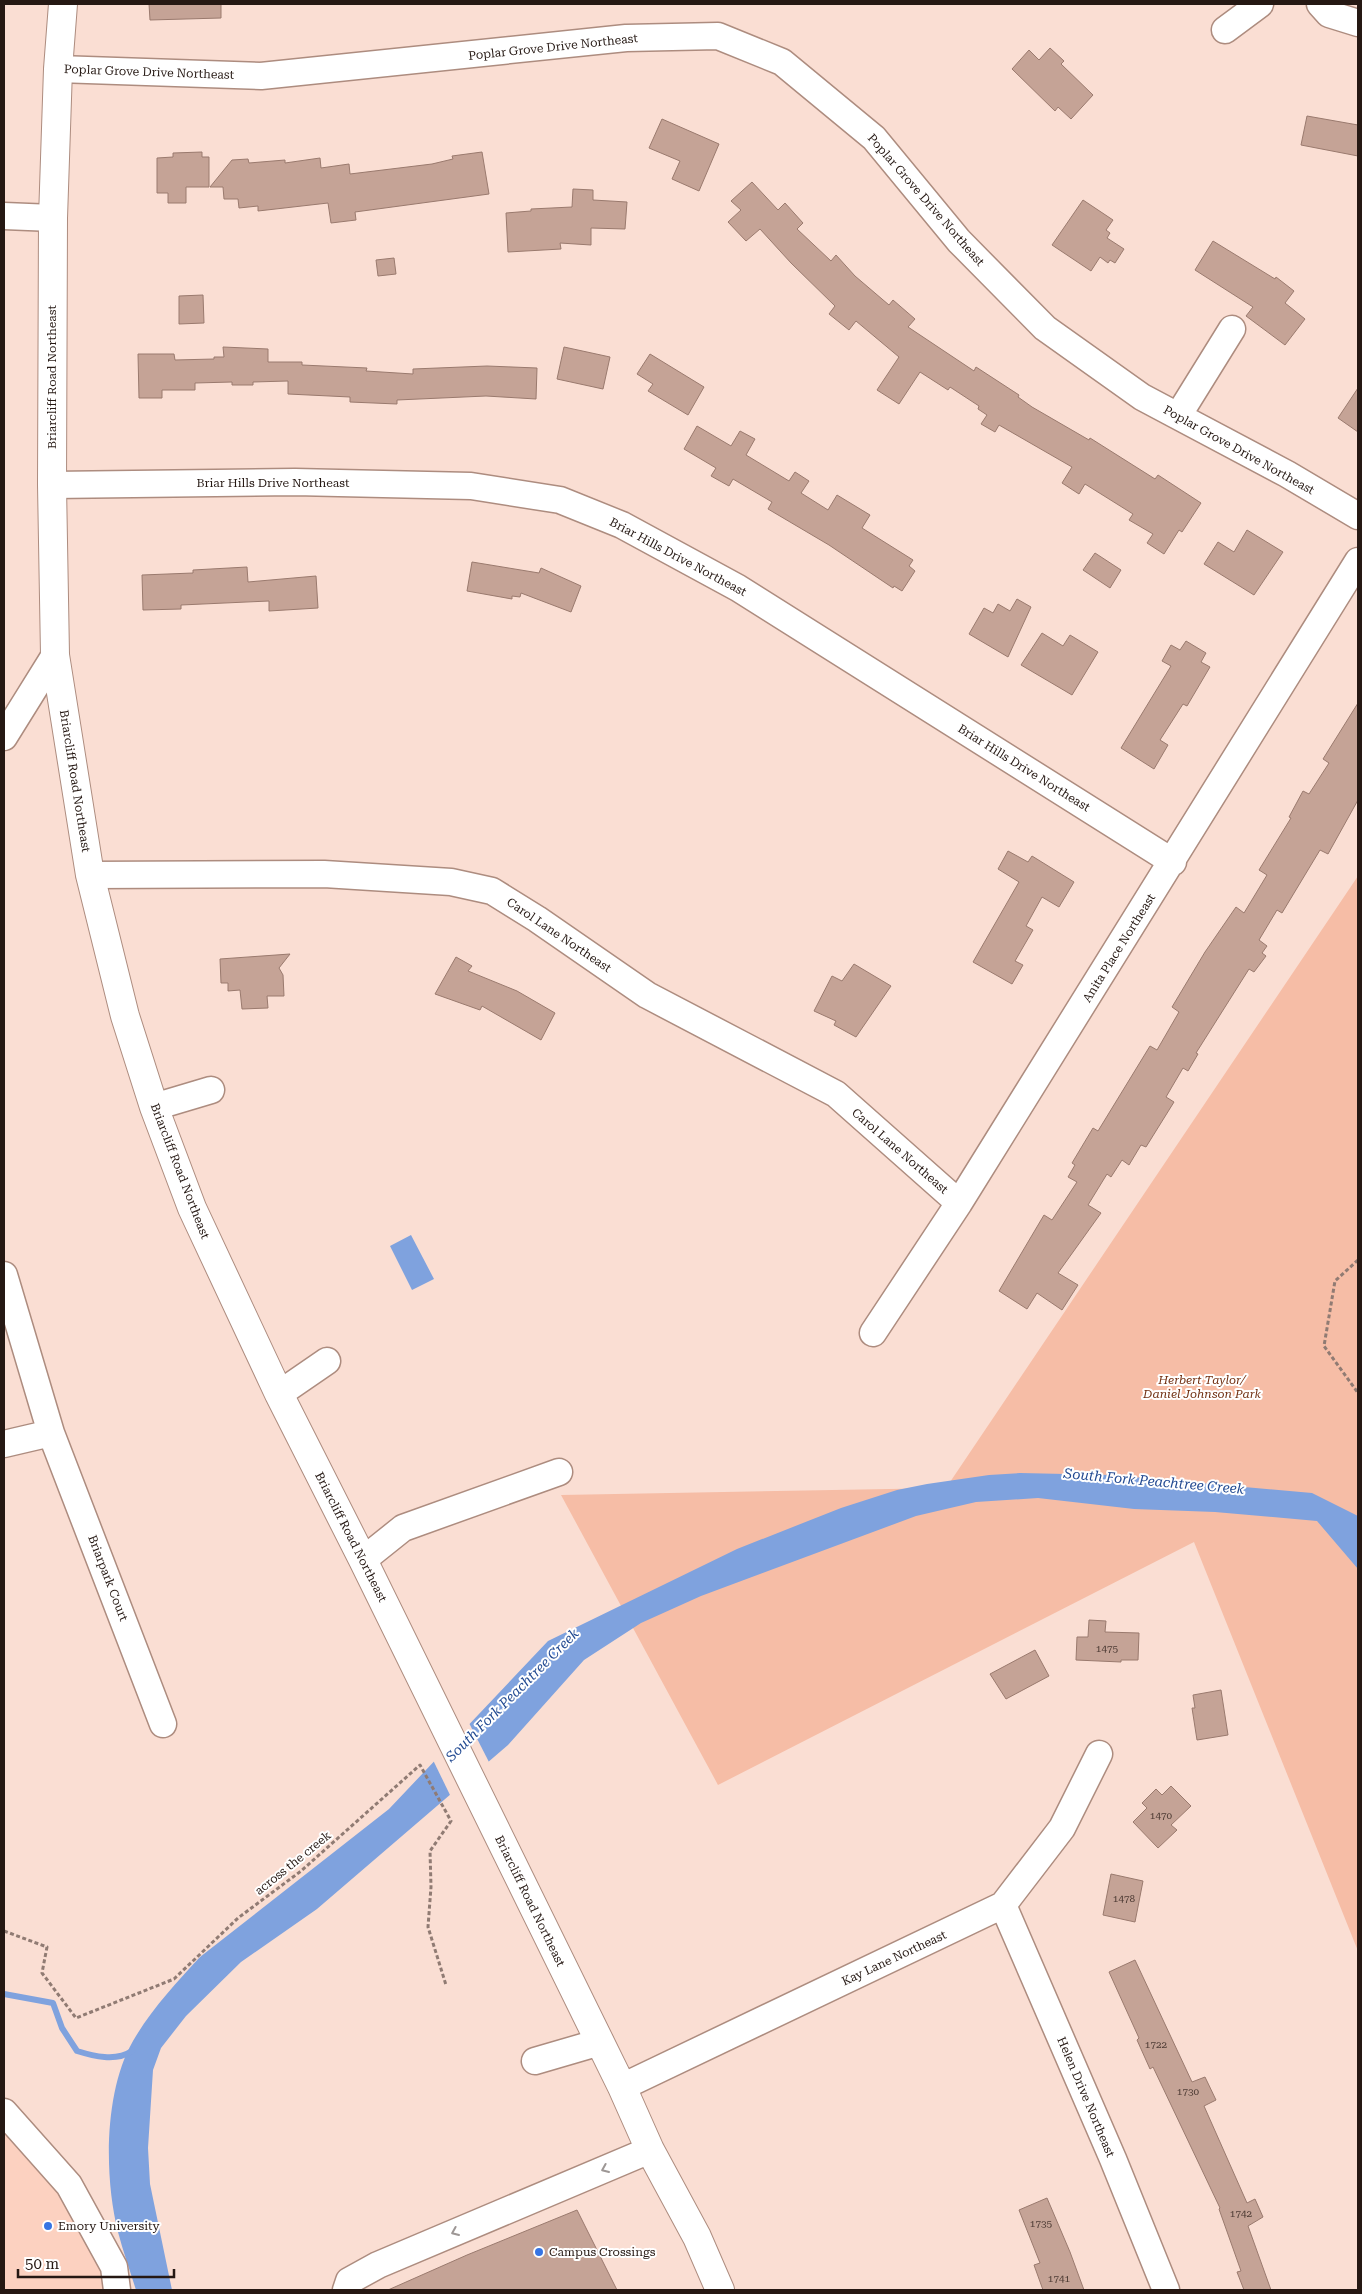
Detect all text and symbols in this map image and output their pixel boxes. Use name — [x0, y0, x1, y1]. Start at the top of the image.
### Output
street label: Poplar Grove Drive Northeast — [468, 31, 639, 63]
street label: Poplar Grove Drive Northeast — [64, 62, 235, 82]
street label: Poplar Grove Drive Northeast — [865, 131, 987, 269]
street label: Briarcliff Road Northeast — [45, 304, 59, 449]
street label: Poplar Grove Drive Northeast — [1161, 403, 1317, 498]
street label: Briar Hills Drive Northeast — [196, 476, 350, 490]
street label: Briar Hills Drive Northeast — [607, 515, 749, 599]
street label: Briarcliff Road Northeast — [57, 709, 93, 854]
street label: Briar Hills Drive Northeast — [955, 722, 1093, 815]
street label: Anita Place Northeast — [1080, 891, 1158, 1005]
street label: Carol Lane Northeast — [504, 895, 614, 975]
street label: Briarcliff Road Northeast — [148, 1101, 213, 1241]
street label: Carol Lane Northeast — [849, 1105, 951, 1197]
park label: Herbert Taylor/ Daniel Johnson Park — [1142, 1373, 1261, 1401]
water label: South Fork Peachtree Creek — [1062, 1465, 1245, 1497]
street label: Briarcliff Road Northeast — [312, 1470, 390, 1605]
street label: Briarpark Court — [85, 1533, 131, 1624]
water label: South Fork Peachtree Creek — [442, 1625, 582, 1765]
house number: 1475 — [1096, 1643, 1119, 1654]
house number: 1470 — [1150, 1810, 1173, 1821]
street label: across the creek — [252, 1828, 334, 1898]
street label: Briarcliff Road Northeast — [492, 1833, 568, 1969]
house number: 1478 — [1113, 1893, 1136, 1904]
street label: Kay Lane Northeast — [840, 1927, 949, 1988]
street label: Helen Drive Northeast — [1054, 2035, 1118, 2160]
house number: 1722 — [1145, 2039, 1168, 2050]
house number: 1730 — [1177, 2086, 1200, 2097]
one-way arrow — [601, 2163, 610, 2173]
house number: 1742 — [1230, 2208, 1253, 2219]
house number: 1735 — [1030, 2218, 1053, 2229]
place label: Emory University — [58, 2219, 161, 2233]
marker: Emory University — [42, 2220, 54, 2232]
one-way arrow — [452, 2226, 460, 2236]
place label: Campus Crossings — [549, 2245, 656, 2259]
scale bar — [18, 2246, 174, 2278]
marker: Campus Crossings — [533, 2246, 545, 2258]
text: 50 m — [25, 2255, 60, 2273]
house number: 1741 — [1048, 2273, 1071, 2284]

